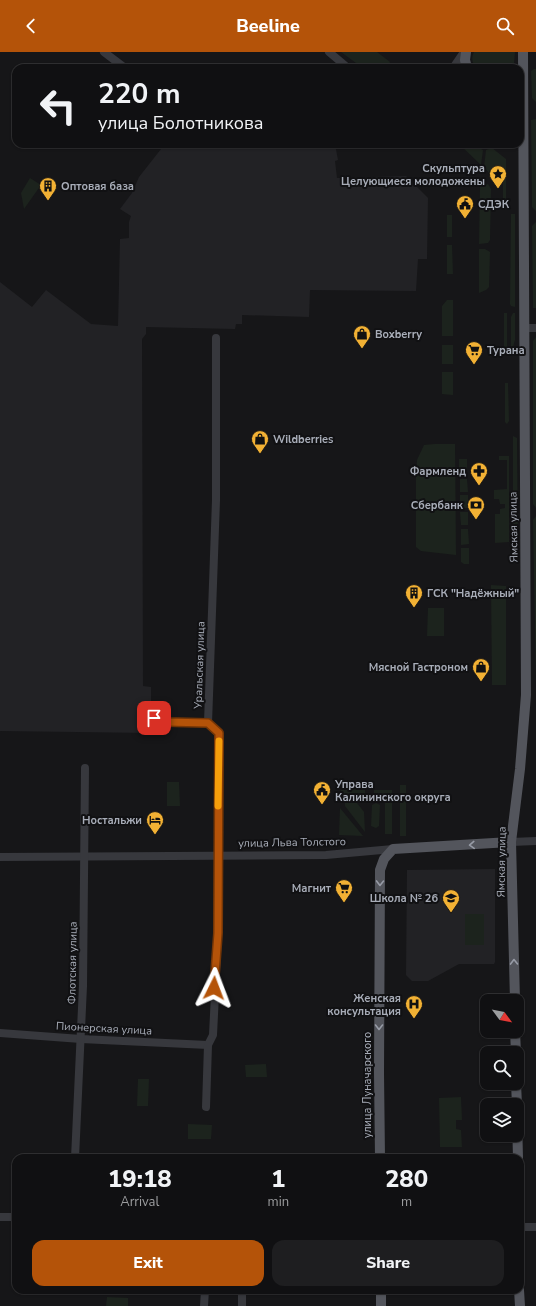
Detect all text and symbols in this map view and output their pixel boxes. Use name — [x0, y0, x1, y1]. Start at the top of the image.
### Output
text: Beeline — [236, 14, 300, 38]
icon: back — [20, 15, 42, 37]
icon: search — [494, 15, 516, 37]
text: 220 m — [98, 75, 181, 113]
icon: left — [32, 80, 84, 132]
text: улица Болотникова — [98, 111, 264, 135]
place label: Скульптура Целующиеся молодожены — [341, 161, 485, 189]
place icon: Скульптура Целующиеся молодожены — [488, 164, 508, 189]
building icon: Оптовая база — [38, 176, 58, 201]
place label: Оптовая база — [61, 179, 134, 194]
public building icon: СДЭК — [455, 194, 475, 219]
place label: СДЭК — [478, 197, 510, 212]
shop icon: Boxberry — [352, 324, 372, 349]
place label: Boxberry — [375, 327, 422, 342]
supermarket icon: Турана — [464, 340, 484, 365]
place label: Турана — [487, 343, 525, 358]
shop icon: Wildberries — [250, 429, 270, 454]
place label: Wildberries — [273, 432, 333, 447]
pharmacy icon: Фармленд — [469, 461, 489, 486]
place label: Фармленд — [410, 464, 466, 479]
street label: Ямская улица — [505, 491, 522, 563]
bank icon: Сбербанк — [466, 495, 486, 520]
place label: Сбербанк — [411, 498, 464, 513]
building icon: ГСК "Надёжный" — [404, 583, 424, 608]
place label: ГСК "Надёжный" — [427, 586, 519, 601]
street label: Уральская улица — [190, 621, 209, 710]
shop icon: Мясной Гастроном — [471, 657, 491, 682]
place label: Мясной Гастроном — [369, 660, 468, 675]
pin — [137, 701, 171, 735]
icon: arrive — [143, 707, 165, 729]
place label: Управа Калининского округа — [334, 777, 451, 805]
public building icon: Управа Калининского округа — [312, 780, 332, 805]
hotel icon: Ностальжи — [145, 810, 165, 835]
place label: Ностальжи — [82, 813, 142, 828]
street label: Ямская улица — [493, 826, 510, 898]
street label: улица Льва Толстого — [238, 834, 346, 851]
one-way arrow — [469, 841, 475, 849]
supermarket icon: Магнит — [334, 878, 354, 903]
one-way arrow — [376, 880, 384, 886]
place label: Магнит — [292, 881, 332, 896]
school or university icon: Школа № 26 — [441, 888, 461, 913]
place label: Школа № 26 — [370, 891, 438, 906]
street label: Флотская улица — [64, 921, 81, 1005]
one-way arrow — [510, 959, 518, 965]
position arrow — [193, 967, 235, 1009]
place label: Женская консультация — [327, 991, 401, 1019]
hospital icon: Женская консультация — [404, 994, 424, 1019]
north arrow — [480, 994, 524, 1038]
map controls — [480, 994, 524, 1142]
street label: Пионерская улица — [56, 1018, 152, 1039]
one-way arrow — [375, 1024, 383, 1030]
street label: улица Луначарского — [360, 1032, 375, 1138]
button: search — [480, 1046, 524, 1090]
button: layers — [480, 1098, 524, 1142]
text: 19:18 — [108, 1163, 172, 1195]
text: 1 — [271, 1163, 286, 1195]
text: 280 — [385, 1163, 428, 1195]
text: Arrival — [120, 1193, 159, 1211]
text: min — [268, 1193, 289, 1211]
text: m — [401, 1193, 412, 1211]
button: Exit — [32, 1240, 264, 1286]
button: Share — [272, 1240, 504, 1286]

